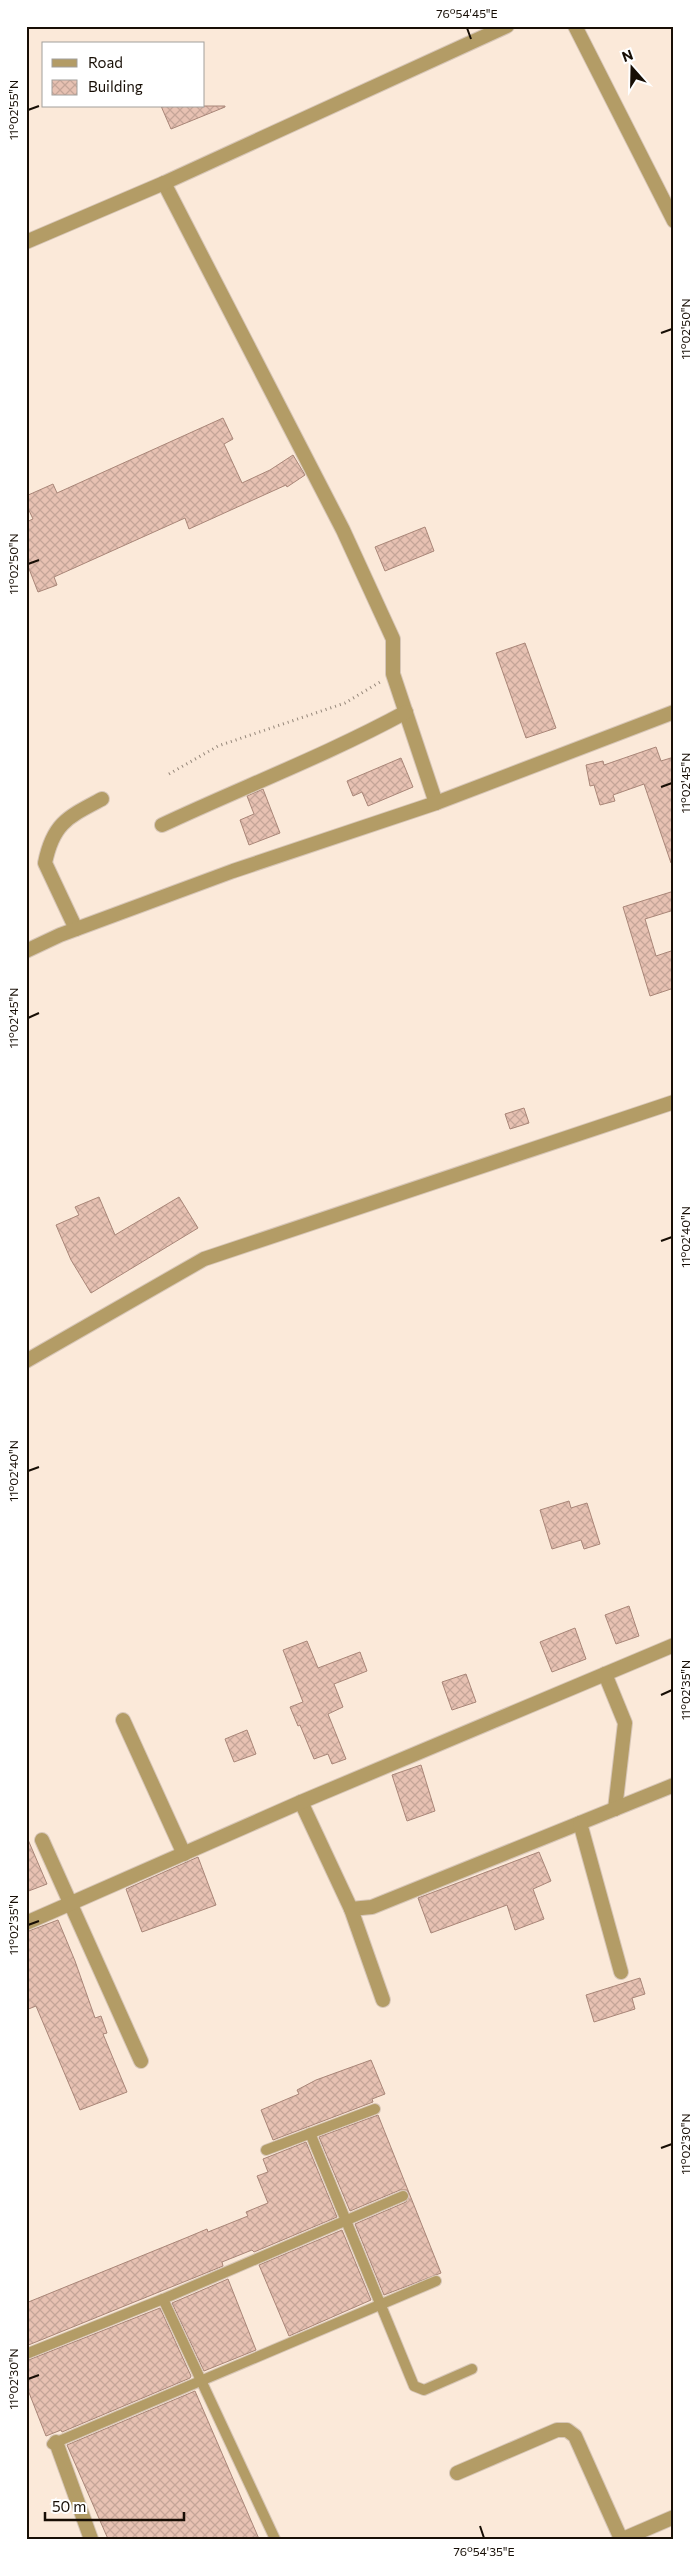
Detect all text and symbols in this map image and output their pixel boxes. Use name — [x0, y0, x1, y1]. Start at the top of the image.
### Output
text: 76°54'45"E — [436, 6, 498, 20]
legend — [42, 42, 205, 108]
north arrow — [608, 42, 658, 92]
text: N — [620, 46, 635, 65]
text: Road — [88, 53, 123, 71]
text: Building — [88, 77, 143, 95]
text: 11°02'55"N — [6, 80, 20, 140]
text: 11°02'50"N — [678, 298, 692, 360]
text: 11°02'50"N — [6, 533, 20, 595]
text: 11°02'45"N — [678, 753, 692, 813]
text: 11°02'45"N — [6, 988, 20, 1048]
text: 11°02'40"N — [678, 1206, 692, 1268]
text: 11°02'40"N — [6, 1440, 20, 1502]
text: 11°02'35"N — [678, 1660, 692, 1720]
text: 11°02'35"N — [6, 1895, 20, 1955]
text: 11°02'30"N — [678, 2113, 692, 2175]
text: 11°02'30"N — [6, 2348, 20, 2410]
scale bar — [45, 2490, 184, 2522]
text: 50 m — [52, 2497, 86, 2515]
text: 76°54'35"E — [453, 2544, 515, 2558]

